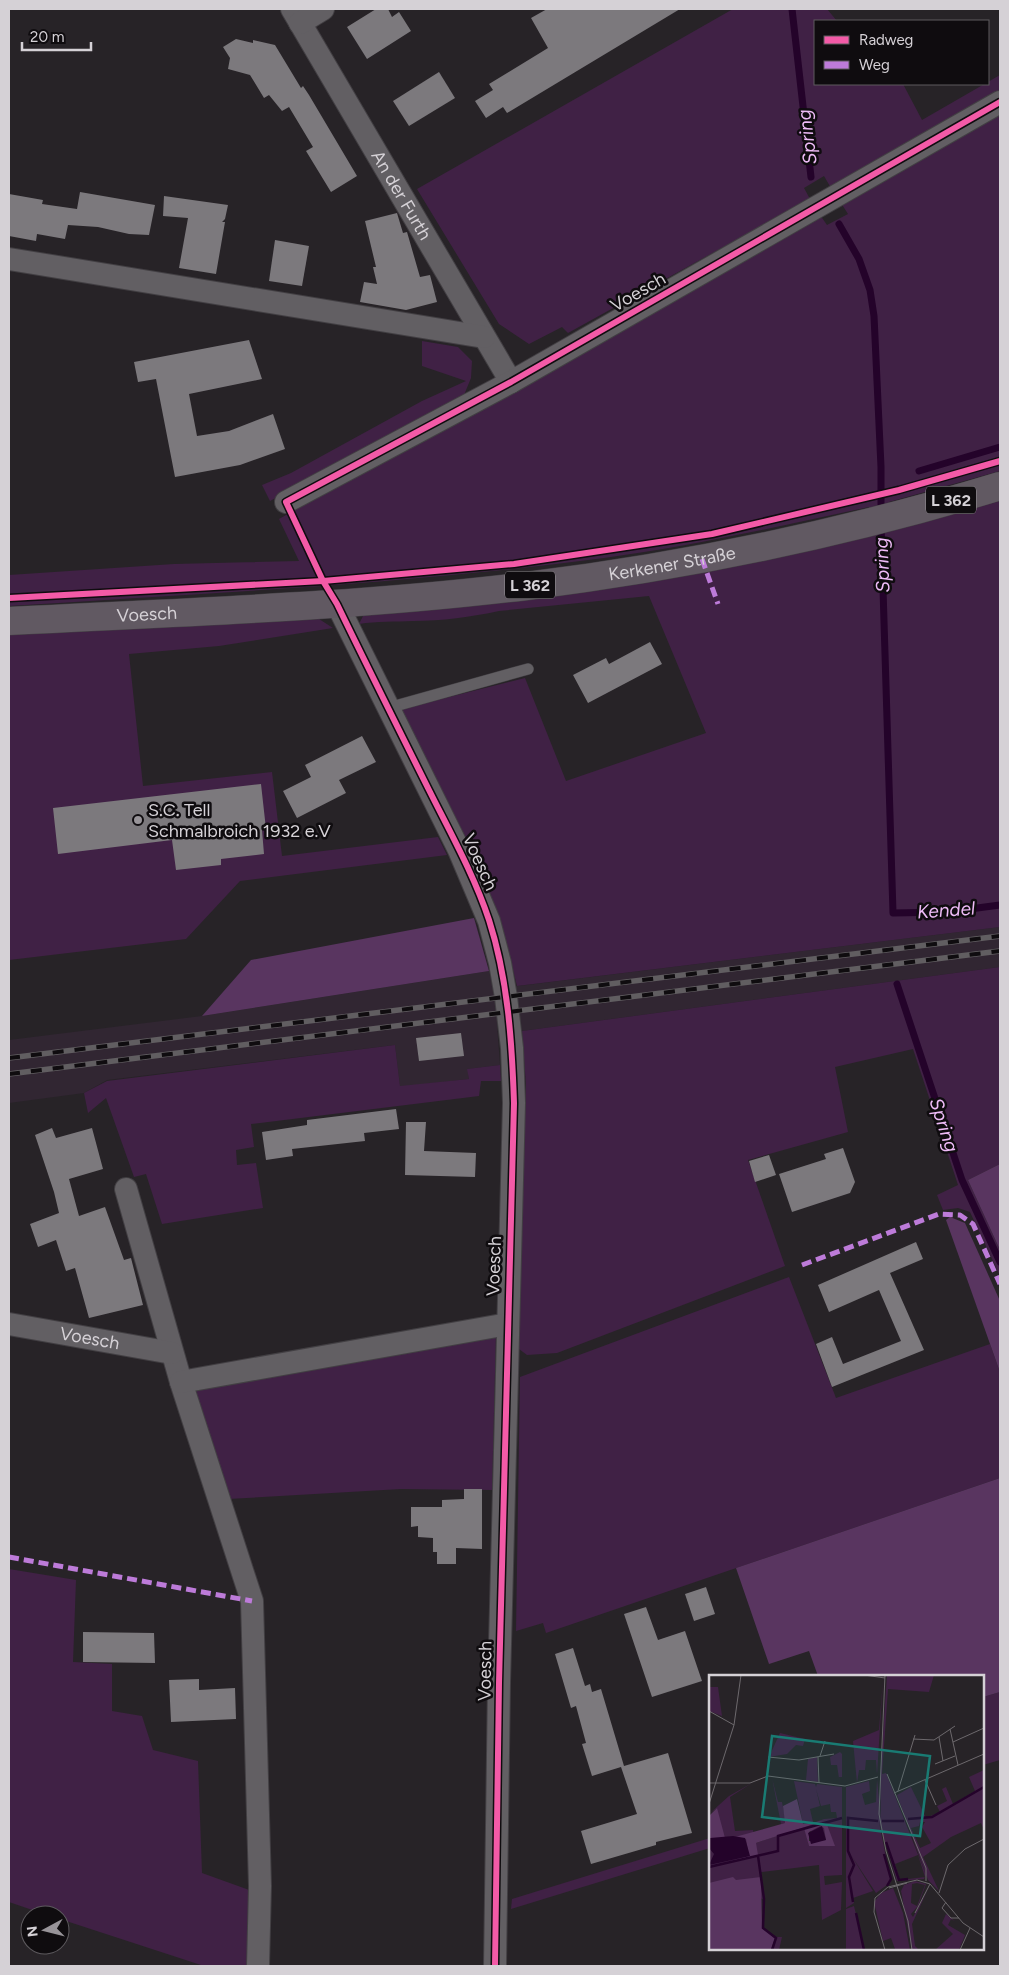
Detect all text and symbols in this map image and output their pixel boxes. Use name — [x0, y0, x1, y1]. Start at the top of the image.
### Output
scale bar — [22, 20, 91, 52]
legend — [814, 20, 989, 85]
text: 20 m — [30, 28, 64, 46]
text: Radweg — [859, 31, 913, 49]
text: Weg — [859, 56, 890, 74]
water label: Spring — [792, 108, 822, 166]
street label: An der Furth — [367, 146, 436, 244]
street label: Voesch — [606, 267, 670, 317]
road number: L 362 — [926, 486, 976, 514]
water label: Spring — [870, 537, 894, 593]
street label: Kerkener Straße — [607, 542, 738, 586]
road number: L 362 — [505, 572, 555, 598]
street label: Voesch — [116, 602, 177, 627]
place label: S.C. Tell Schmalbroich 1932 e.V — [148, 799, 331, 842]
marker: S.C. Tell Schmalbroich 1932 e.V — [132, 814, 144, 826]
street label: Voesch — [458, 830, 502, 894]
water label: Kendel — [916, 896, 977, 924]
water label: Spring — [924, 1095, 964, 1155]
street label: Voesch — [482, 1236, 506, 1296]
street label: Voesch — [58, 1322, 121, 1354]
street label: Voesch — [473, 1641, 497, 1701]
inset map — [709, 1675, 984, 1950]
north arrow — [20, 1905, 70, 1955]
text: N — [23, 1925, 42, 1938]

